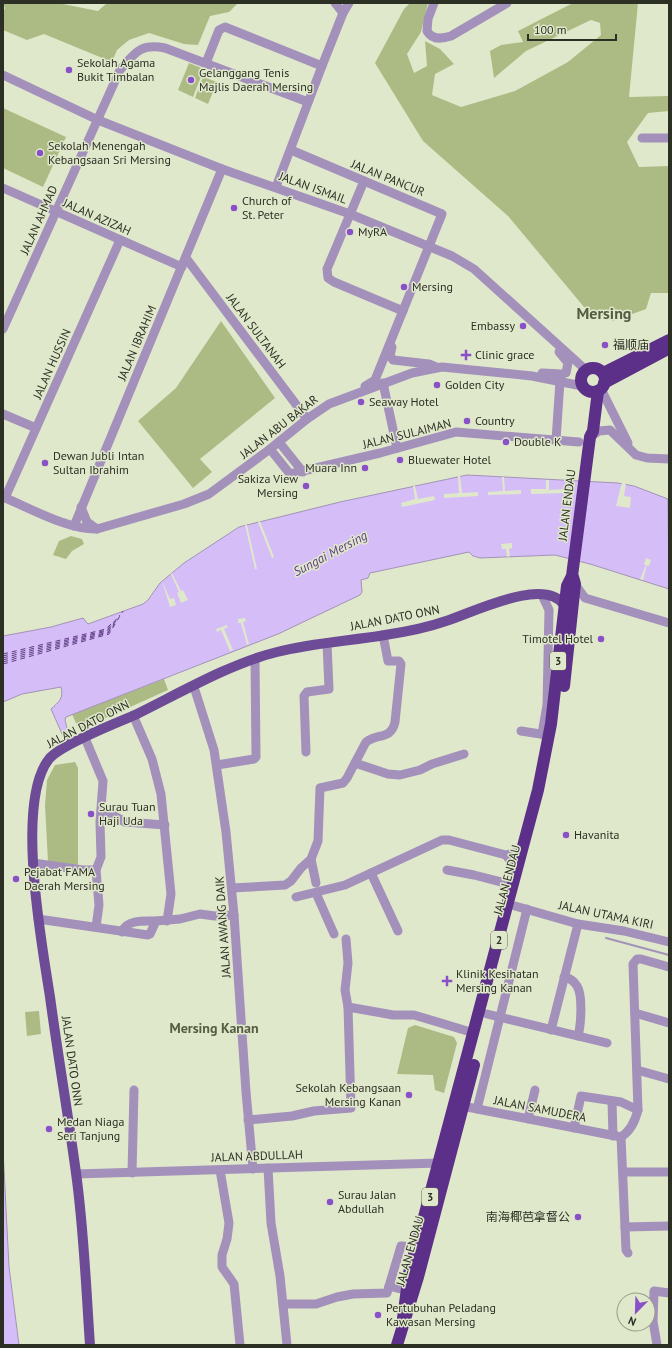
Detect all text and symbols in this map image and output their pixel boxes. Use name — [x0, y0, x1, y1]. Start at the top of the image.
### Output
scale bar — [528, 16, 616, 42]
text: 100 m — [534, 22, 567, 37]
place label: Sekolah Agama Bukit Timbalan — [77, 55, 155, 84]
marker: Sekolah Agama Bukit Timbalan — [64, 65, 74, 75]
place label: Gelanggang Tenis Majlis Daerah Mersing — [199, 65, 313, 94]
marker: Gelanggang Tenis Majlis Daerah Mersing — [186, 75, 196, 85]
place label: Sekolah Menengah Kebangsaan Sri Mersing — [48, 138, 171, 167]
marker: Sekolah Menengah Kebangsaan Sri Mersing — [35, 148, 45, 158]
street label: JALAN PANCUR — [348, 156, 427, 199]
street label: JALAN ISMAIL — [276, 168, 349, 207]
street label: JALAN AHMAD — [16, 183, 61, 258]
place label: Church of St. Peter — [242, 193, 292, 222]
street label: JALAN AZIZAH — [60, 194, 134, 238]
marker: Church of St. Peter — [229, 203, 239, 213]
place label: MyRA — [358, 224, 387, 239]
marker: MyRA — [345, 227, 355, 237]
place label: Mersing — [412, 279, 453, 294]
marker: Mersing — [399, 282, 409, 292]
street label: JALAN SULTANAH — [223, 289, 289, 371]
street label: JALAN IBRAHIM — [114, 303, 159, 384]
district label: Mersing — [577, 303, 631, 323]
place label: Embassy — [471, 318, 515, 333]
marker: Embassy — [518, 321, 528, 331]
street label: JALAN HUSSIN — [29, 326, 74, 402]
place label: 福顺庙 — [613, 337, 649, 352]
marker: 福顺庙 — [600, 340, 610, 350]
place label: Clinic grace — [475, 347, 534, 362]
marker: Clinic grace — [460, 349, 472, 361]
place label: Golden City — [445, 377, 505, 392]
marker: Golden City — [432, 380, 442, 390]
street label: JALAN ABU BAKAR — [236, 391, 321, 462]
place label: Seaway Hotel — [369, 394, 439, 409]
marker: Seaway Hotel — [356, 397, 366, 407]
place label: Country — [475, 413, 515, 428]
street label: JALAN SULAIMAN — [360, 415, 453, 452]
marker: Country — [462, 416, 472, 426]
place label: Double K — [514, 434, 561, 449]
marker: Double K — [501, 437, 511, 447]
place label: Dewan Jubli Intan Sultan Ibrahim — [53, 448, 144, 477]
place label: Bluewater Hotel — [408, 452, 492, 467]
marker: Bluewater Hotel — [395, 455, 405, 465]
marker: Dewan Jubli Intan Sultan Ibrahim — [40, 458, 50, 468]
place label: Muara Inn — [305, 460, 357, 475]
marker: Muara Inn — [360, 463, 370, 473]
street label: JALAN ENDAU — [555, 468, 578, 543]
place label: Sakiza View Mersing — [238, 471, 298, 500]
marker: Sakiza View Mersing — [301, 481, 311, 491]
water label: Sungai Mersing — [290, 527, 371, 580]
street label: JALAN DATO ONN — [348, 601, 441, 634]
place label: Timotel Hotel — [522, 631, 593, 646]
marker: Timotel Hotel — [596, 634, 606, 644]
road number: 3 — [550, 652, 566, 670]
street label: JALAN DATO ONN — [43, 696, 132, 751]
place label: Surau Tuan Haji Uda — [99, 799, 156, 828]
marker: Surau Tuan Haji Uda — [86, 809, 96, 819]
place label: Havanita — [574, 827, 620, 842]
marker: Havanita — [561, 830, 571, 840]
street label: JALAN ENDAU — [490, 843, 523, 918]
place label: Pejabat FAMA Daerah Mersing — [24, 864, 105, 893]
marker: Pejabat FAMA Daerah Mersing — [11, 874, 21, 884]
street label: JALAN AWANG DAIK — [211, 876, 234, 979]
street label: JALAN UTAMA KIRI — [556, 897, 655, 932]
road number: 2 — [491, 931, 507, 949]
place label: Klinik Kesihatan Mersing Kanan — [456, 966, 539, 995]
marker: Klinik Kesihatan Mersing Kanan — [441, 975, 453, 987]
street label: JALAN DATO ONN — [59, 1014, 86, 1107]
district label: Mersing Kanan — [169, 1019, 259, 1037]
place label: Sekolah Kebangsaan Mersing Kanan — [295, 1080, 401, 1109]
marker: Sekolah Kebangsaan Mersing Kanan — [404, 1090, 414, 1100]
street label: JALAN SAMUDERA — [492, 1092, 588, 1125]
place label: Medan Niaga Seri Tanjung — [57, 1114, 124, 1143]
marker: Medan Niaga Seri Tanjung — [44, 1124, 54, 1134]
street label: JALAN ABDULLAH — [210, 1146, 303, 1165]
place label: Surau Jalan Abdullah — [338, 1187, 396, 1216]
road number: 3 — [422, 1188, 438, 1206]
marker: Surau Jalan Abdullah — [325, 1197, 335, 1207]
place label: 南海椰芭拿督公 — [486, 1209, 570, 1224]
marker: 南海椰芭拿督公 — [573, 1212, 583, 1222]
street label: JALAN ENDAU — [392, 1214, 427, 1288]
north arrow — [616, 1292, 656, 1332]
place label: Pertubuhan Peladang Kawasan Mersing — [386, 1300, 496, 1329]
marker: Pertubuhan Peladang Kawasan Mersing — [373, 1310, 383, 1320]
text: N — [626, 1313, 638, 1329]

